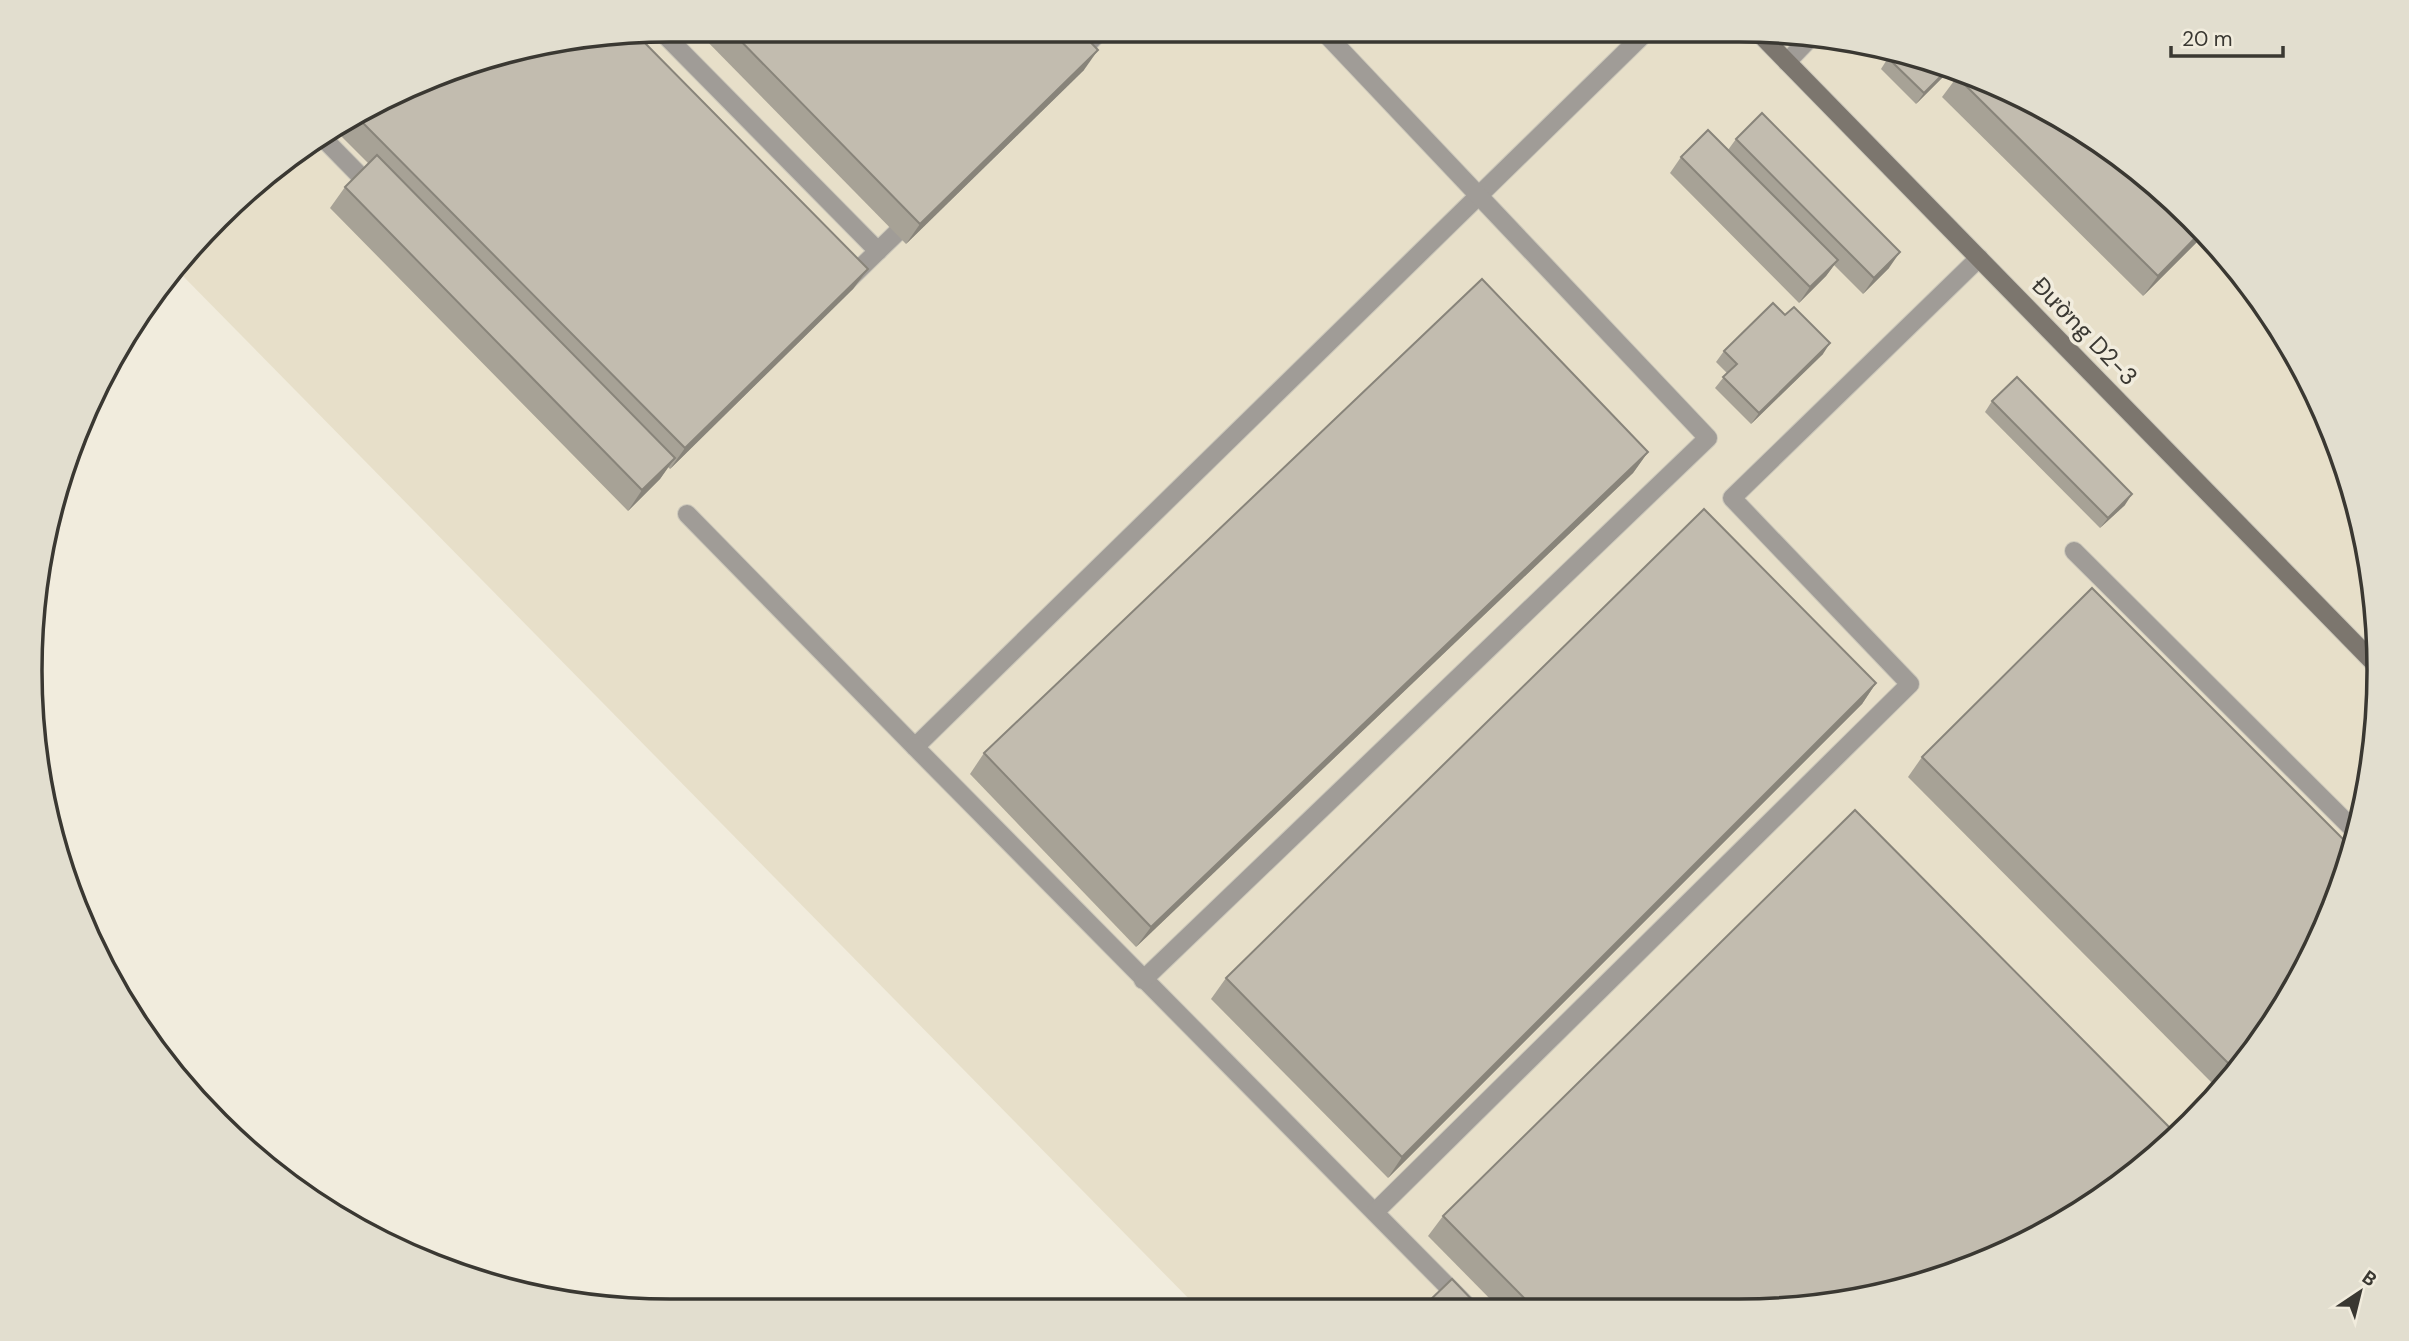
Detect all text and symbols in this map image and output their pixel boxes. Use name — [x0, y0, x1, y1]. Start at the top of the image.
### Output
scale bar — [2171, 14, 2283, 58]
text: 20 m — [2182, 25, 2233, 53]
street label: Đường D2-3 — [2025, 270, 2145, 392]
north arrow — [2325, 1257, 2395, 1327]
text: B — [2357, 1265, 2382, 1292]

